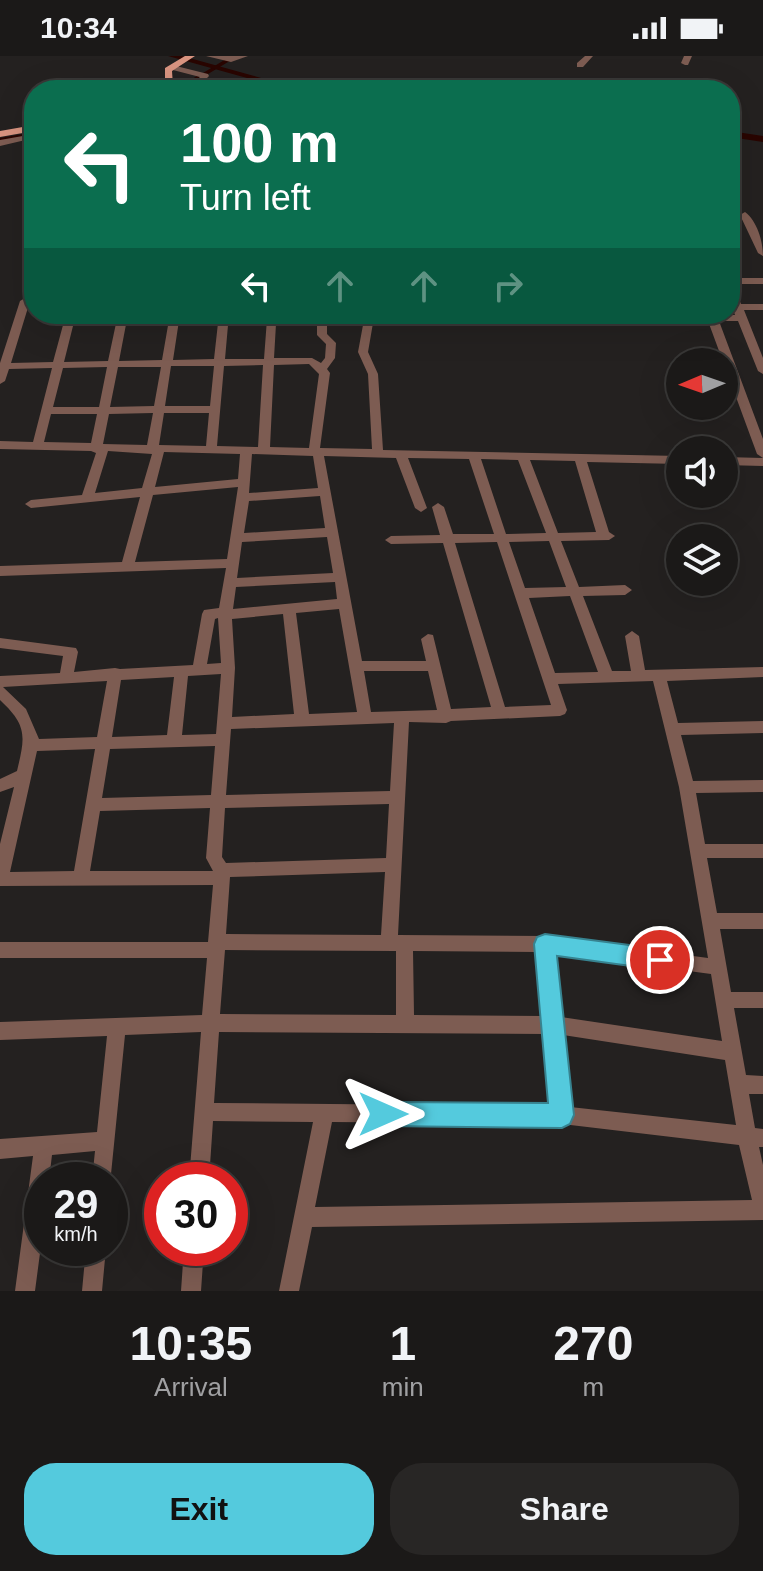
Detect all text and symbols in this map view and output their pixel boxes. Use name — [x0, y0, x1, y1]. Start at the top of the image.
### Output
text: 10:34 — [40, 11, 117, 44]
text: 100 m — [180, 111, 339, 174]
icon: left — [48, 112, 152, 216]
text: Turn left — [180, 177, 311, 218]
icon: left — [234, 264, 278, 308]
icon: ahead — [318, 264, 362, 308]
icon: ahead — [402, 264, 446, 308]
icon: right — [486, 264, 530, 308]
north arrow — [666, 348, 738, 420]
map controls — [666, 348, 738, 596]
button: sound — [666, 436, 738, 508]
button: layers — [666, 524, 738, 596]
pin — [626, 926, 694, 994]
icon: arrive — [638, 938, 682, 982]
position arrow — [341, 1072, 425, 1156]
speed limit sign: 30 — [144, 1162, 248, 1266]
text: 29 — [54, 1182, 98, 1226]
text: km/h — [54, 1223, 98, 1245]
text: 10:35 — [130, 1317, 252, 1370]
text: 1 — [389, 1317, 416, 1370]
text: 270 — [553, 1317, 633, 1370]
text: Arrival — [154, 1372, 228, 1402]
text: min — [382, 1372, 424, 1402]
text: m — [583, 1372, 604, 1402]
button: Exit — [24, 1463, 374, 1555]
button: Share — [390, 1463, 739, 1555]

